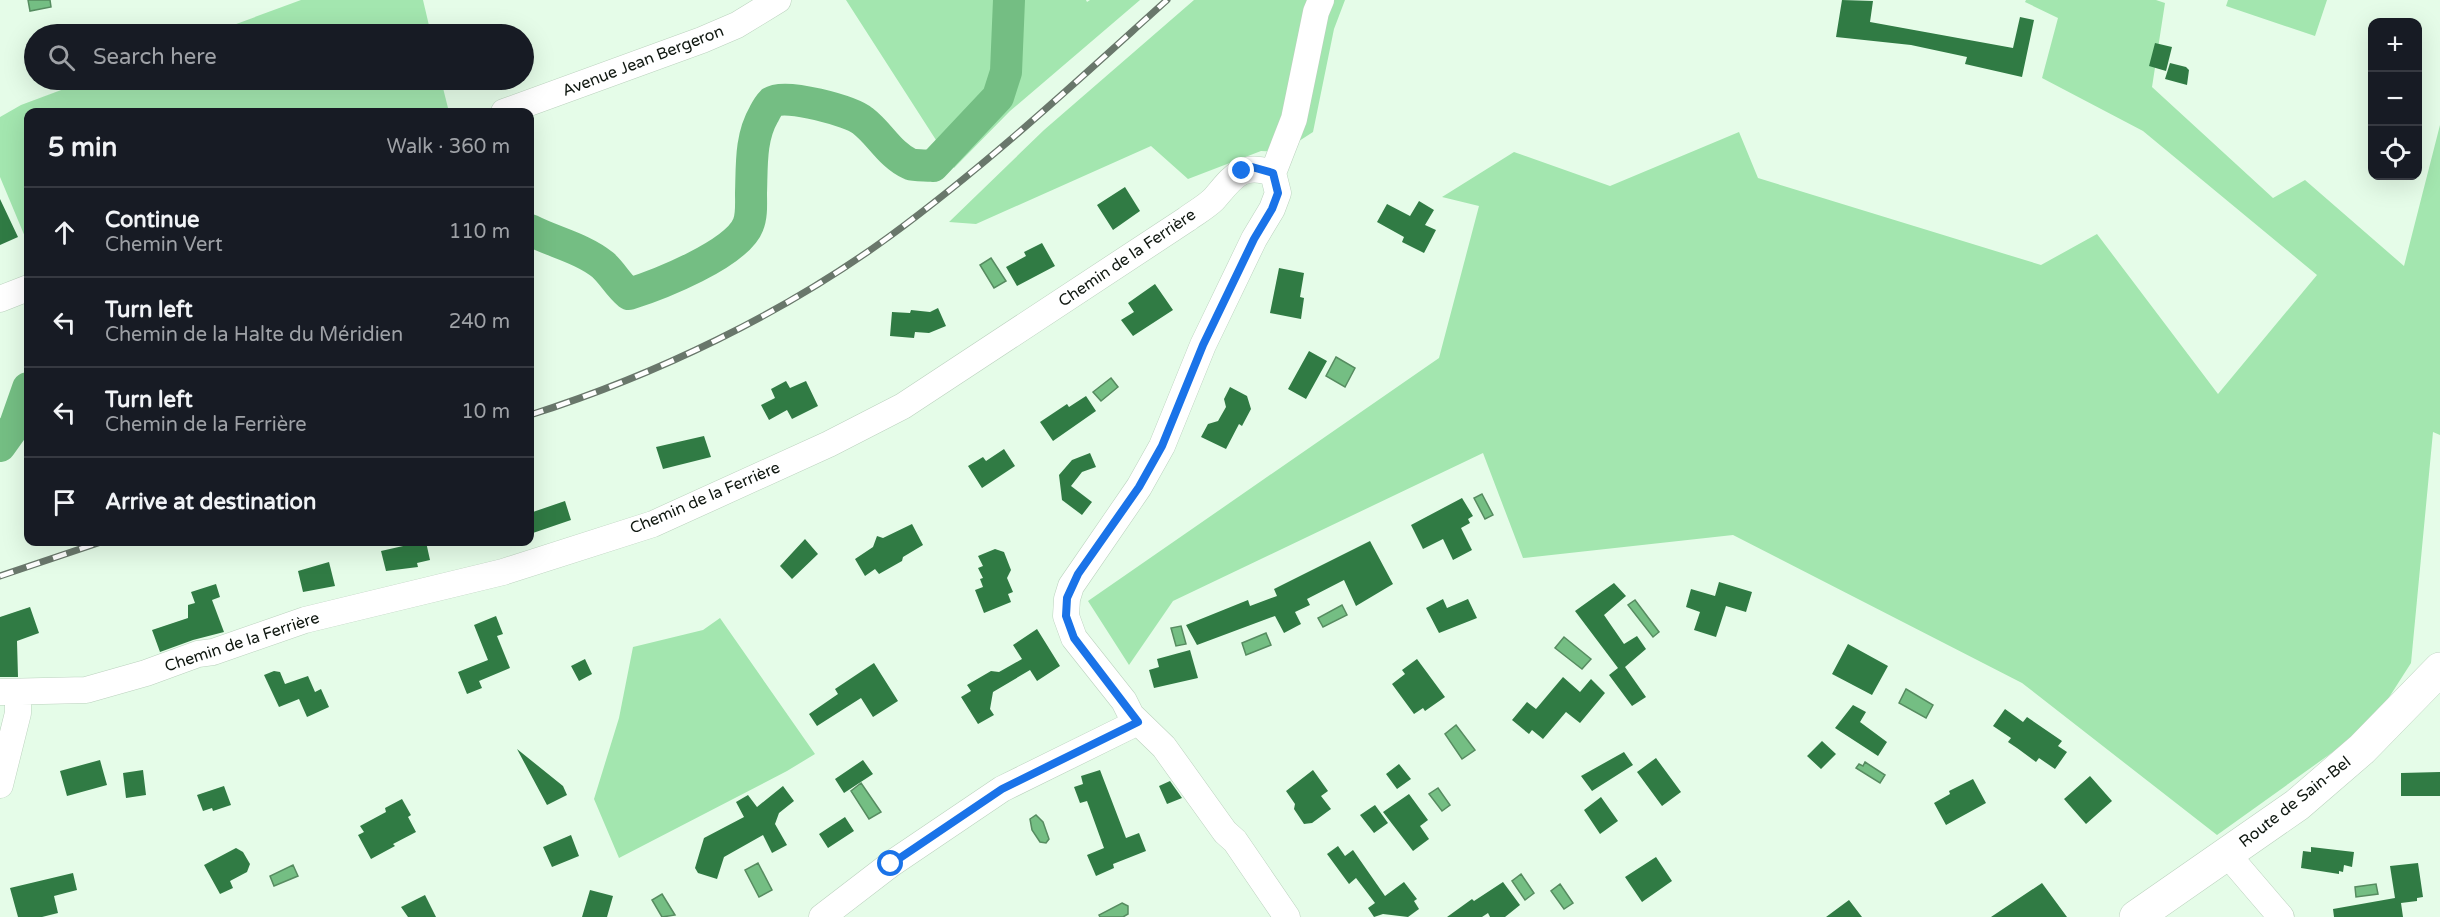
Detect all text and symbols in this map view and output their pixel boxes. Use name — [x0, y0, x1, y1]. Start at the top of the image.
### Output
map controls — [2368, 18, 2422, 180]
button: + — [2368, 18, 2422, 72]
street label: Avenue Jean Bergeron — [559, 21, 727, 101]
search box — [24, 24, 534, 90]
icon: search — [45, 41, 78, 74]
text: Search here — [93, 44, 217, 70]
button: − — [2368, 72, 2422, 126]
button: locate — [2368, 126, 2422, 180]
text: 5 min — [48, 132, 117, 163]
text: Walk · 360 m — [387, 135, 510, 159]
route end — [1228, 157, 1254, 183]
street label: Chemin de la Ferrière — [1055, 205, 1199, 311]
text: Continue — [105, 207, 200, 233]
icon: ahead — [48, 216, 81, 249]
text: 110 m — [449, 220, 510, 244]
text: Chemin Vert — [105, 233, 223, 257]
text: Turn left — [105, 297, 193, 323]
icon: left — [48, 306, 81, 339]
text: 240 m — [449, 310, 510, 334]
text: Chemin de la Halte du Méridien — [105, 323, 403, 347]
text: Turn left — [105, 387, 193, 413]
icon: left — [48, 396, 81, 429]
text: 10 m — [461, 400, 510, 424]
text: Chemin de la Ferrière — [105, 413, 307, 437]
street label: Chemin de la Ferrière — [627, 457, 783, 539]
icon: arrive — [48, 486, 81, 519]
text: Arrive at destination — [105, 489, 316, 515]
street label: Chemin de la Ferrière — [162, 608, 322, 676]
street label: Route de Sain-Bel — [2235, 752, 2355, 852]
route start — [877, 850, 903, 876]

